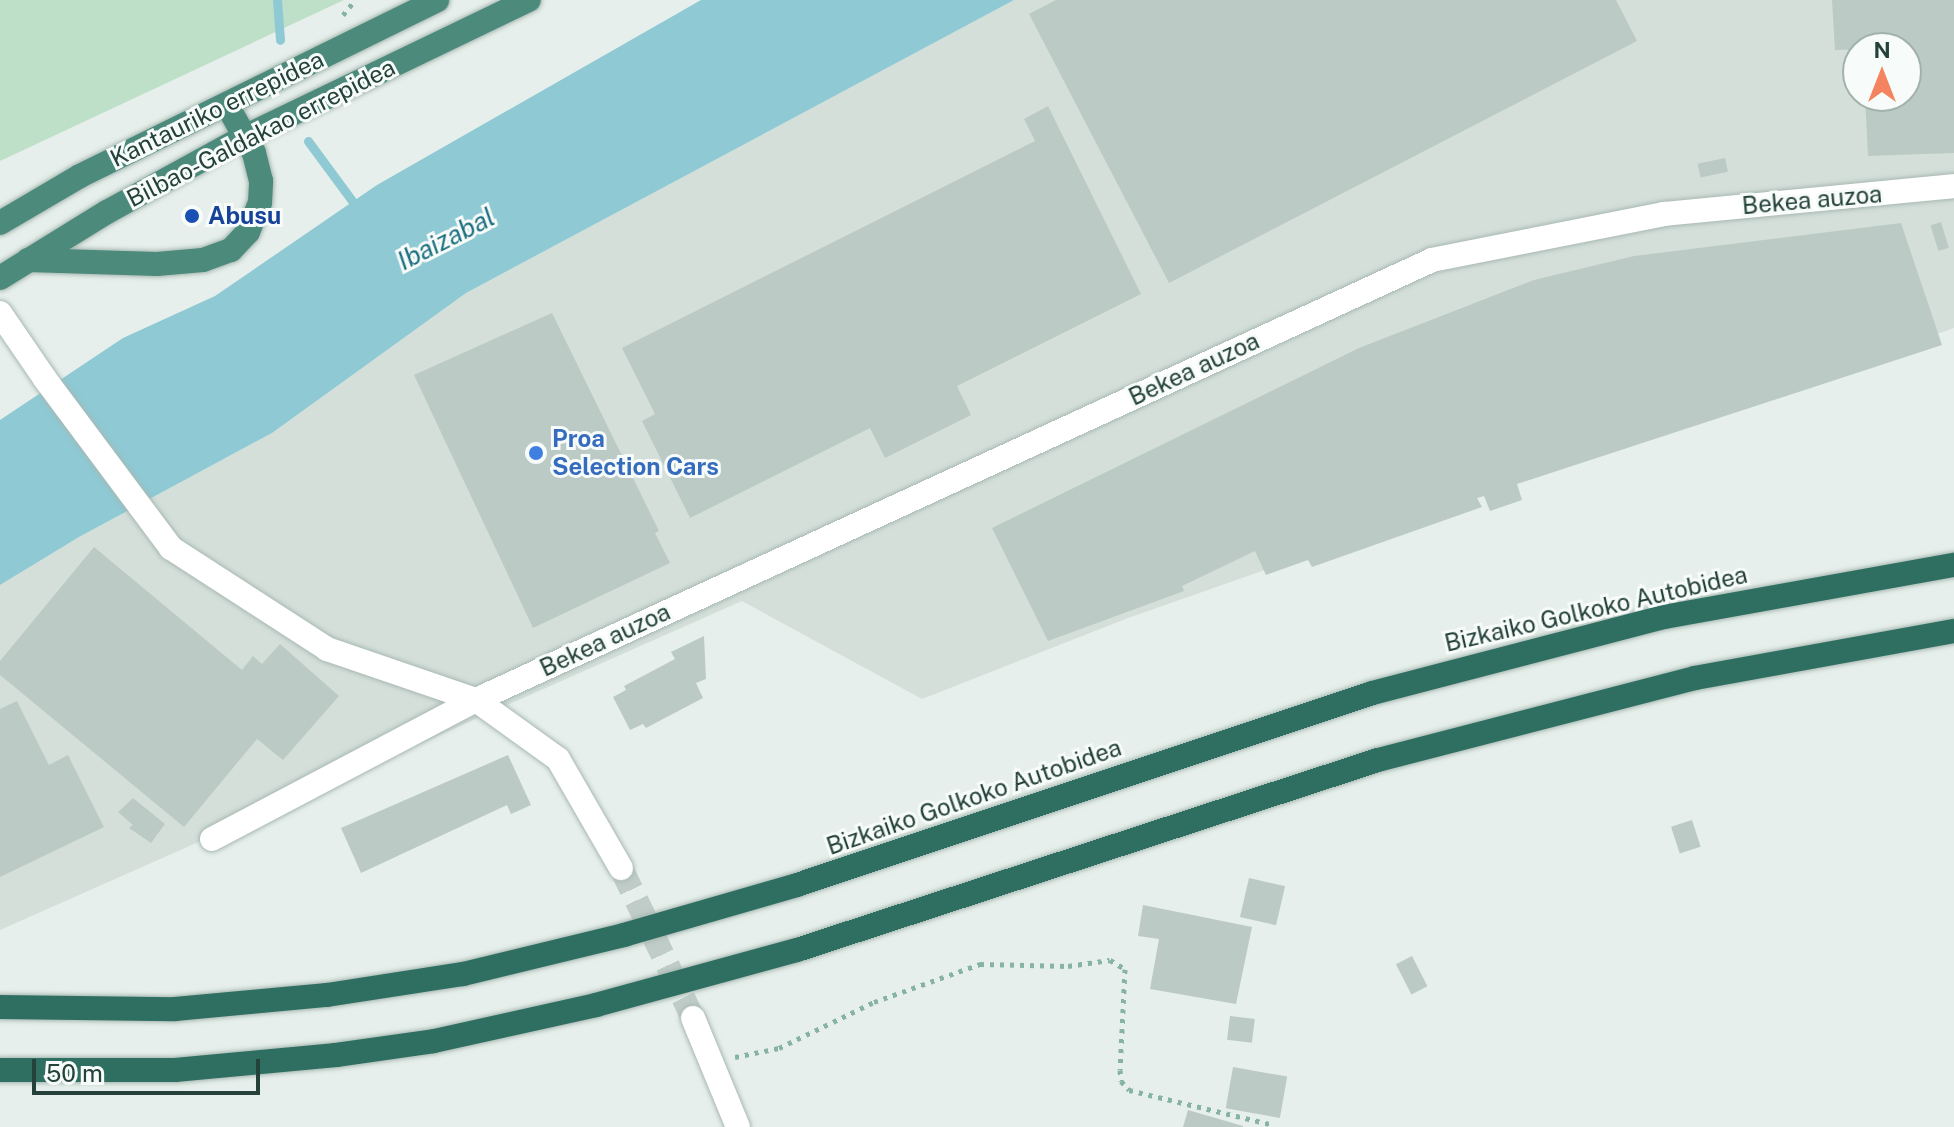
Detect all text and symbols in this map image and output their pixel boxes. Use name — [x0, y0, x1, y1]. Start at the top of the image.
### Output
north arrow — [1842, 32, 1922, 112]
text: N — [1873, 37, 1891, 63]
street label: Kantauriko errepidea — [105, 45, 329, 173]
street label: Bilbao-Galdakao errepidea — [122, 53, 400, 213]
street label: Bekea auzoa — [1741, 180, 1883, 220]
water label: Ibaizabal — [392, 201, 500, 277]
place label: Abusu — [208, 202, 281, 230]
marker: Abusu — [183, 207, 201, 225]
street label: Bekea auzoa — [1124, 326, 1264, 412]
place label: Proa Selection Cars — [552, 425, 719, 481]
marker: Proa Selection Cars — [527, 444, 545, 462]
street label: Bizkaiko Golkoko Autobidea — [1442, 560, 1750, 658]
street label: Bekea auzoa — [535, 597, 675, 683]
street label: Bizkaiko Golkoko Autobidea — [823, 733, 1125, 861]
scale bar — [36, 1043, 264, 1093]
text: 50 m — [46, 1059, 103, 1087]

